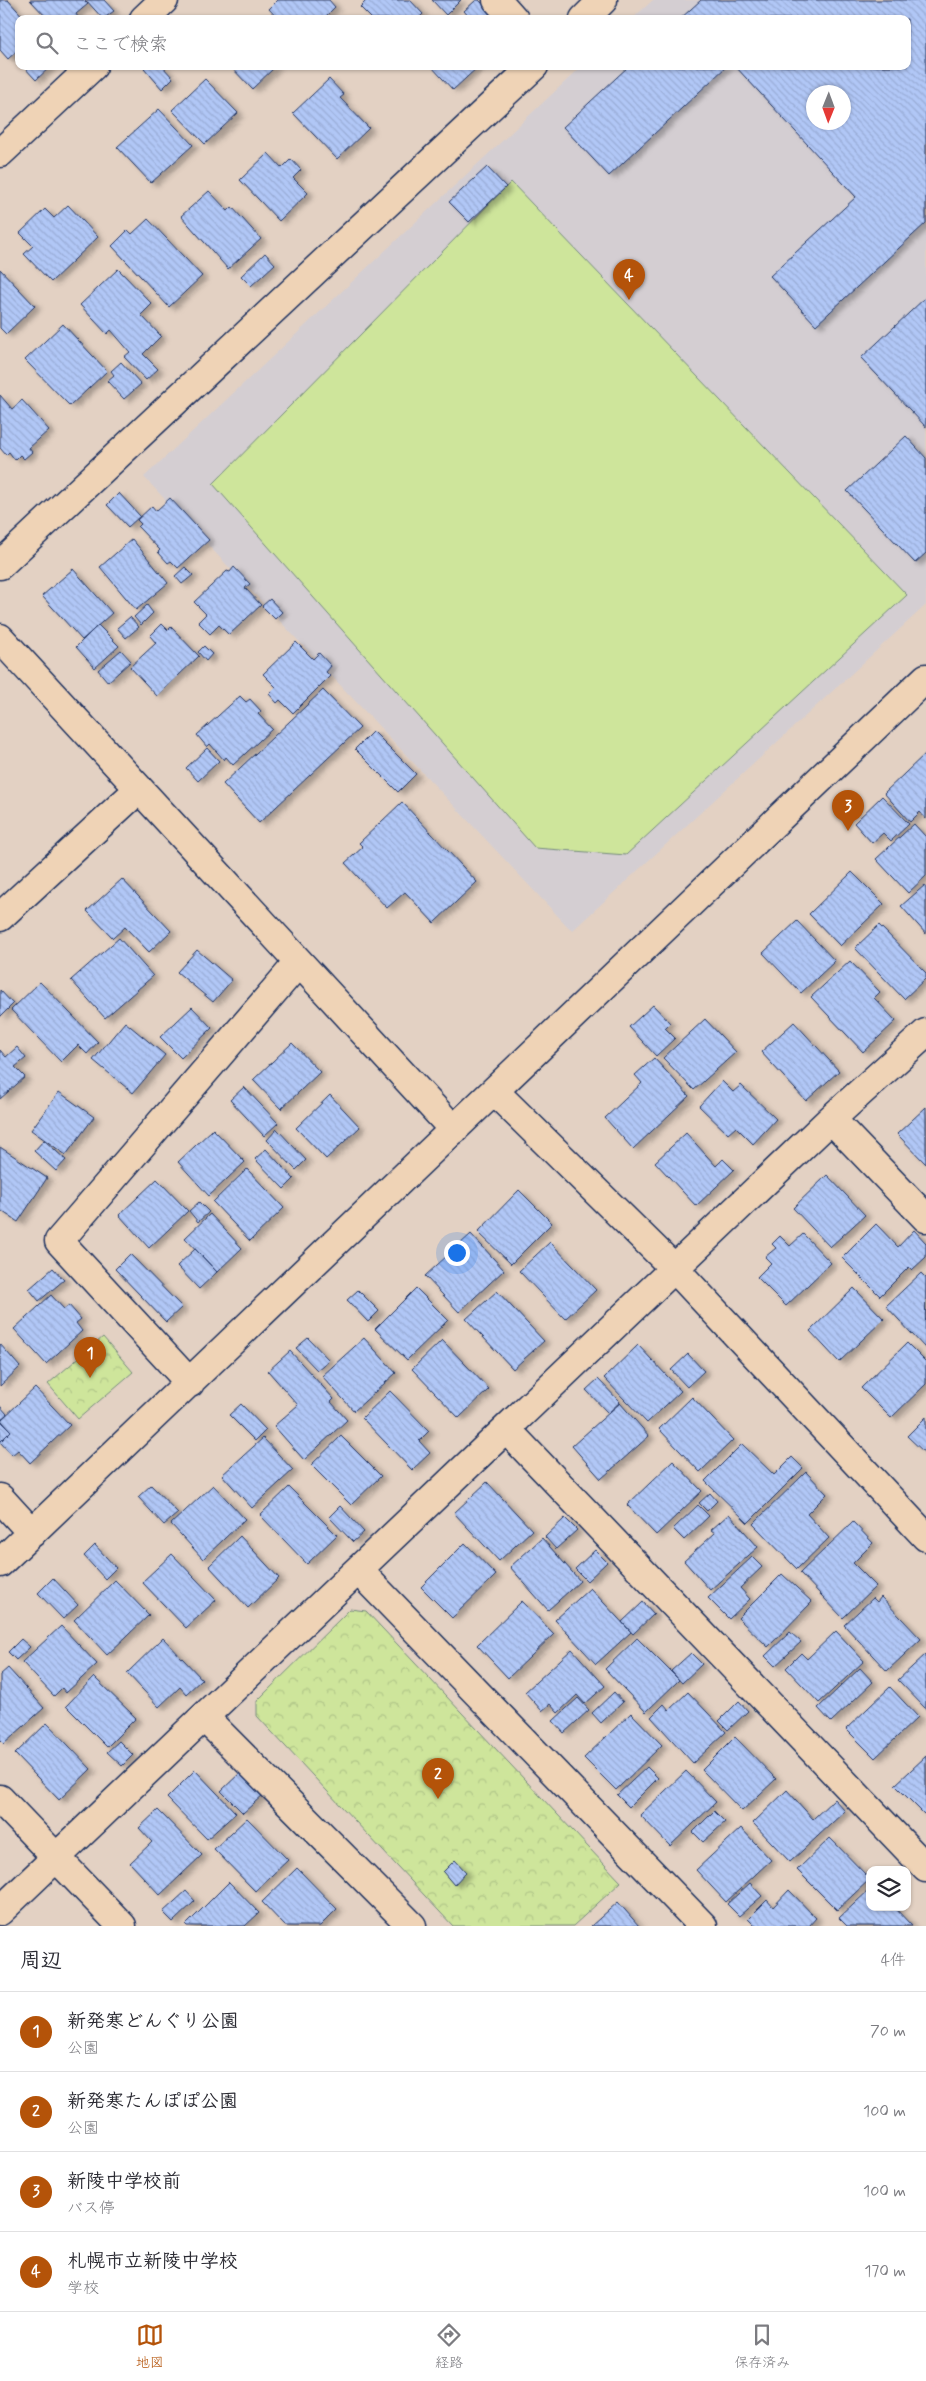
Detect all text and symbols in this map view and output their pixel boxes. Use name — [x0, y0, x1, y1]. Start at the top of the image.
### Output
search box — [15, 15, 911, 70]
icon: search — [33, 29, 61, 57]
text: ここで検索 — [73, 32, 168, 57]
north arrow — [806, 85, 851, 130]
pin: 4 — [613, 259, 645, 300]
pin: 3 — [832, 790, 864, 831]
your location — [444, 1240, 470, 1266]
pin: 1 — [74, 1337, 106, 1378]
pin: 2 — [422, 1758, 454, 1799]
map controls — [866, 1866, 911, 1911]
button: layers — [866, 1866, 911, 1911]
text: 周辺 — [20, 1947, 62, 1975]
text: 4件 — [881, 1950, 906, 1971]
text: 新発寒どんぐり公園 — [67, 2009, 239, 2034]
text: 1 — [32, 2021, 40, 2042]
text: 70 m — [870, 2021, 906, 2042]
text: 公園 — [67, 2038, 99, 2059]
text: 新発寒たんぽぽ公園 — [67, 2089, 238, 2114]
text: 2 — [32, 2101, 40, 2122]
text: 100 m — [863, 2101, 906, 2122]
text: 公園 — [67, 2118, 99, 2139]
text: 新陵中学校前 — [67, 2169, 181, 2194]
text: 3 — [32, 2181, 40, 2202]
text: 100 m — [863, 2181, 906, 2202]
text: バス停 — [67, 2198, 115, 2219]
text: 札幌市立新陵中学校 — [67, 2249, 238, 2274]
text: 4 — [31, 2261, 41, 2282]
text: 170 m — [864, 2261, 906, 2282]
text: 学校 — [67, 2278, 99, 2299]
tab: 地図 — [136, 2321, 164, 2372]
tab: 経路 — [435, 2321, 463, 2372]
tab: 保存済み — [734, 2321, 790, 2372]

